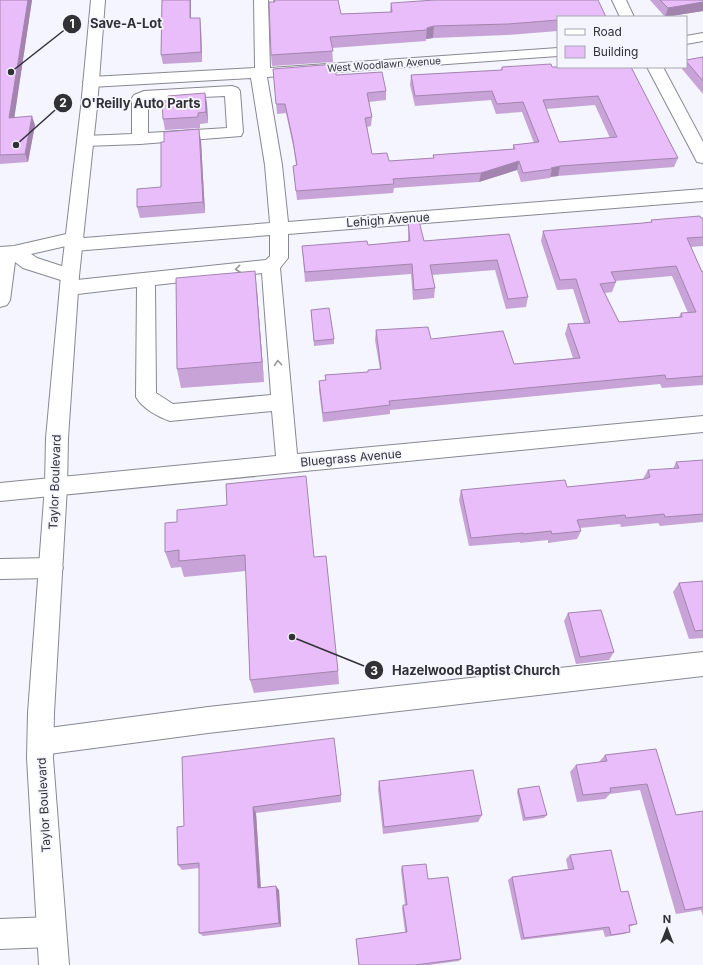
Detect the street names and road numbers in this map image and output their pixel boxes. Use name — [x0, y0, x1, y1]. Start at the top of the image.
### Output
street label: West Woodlawn Avenue — [327, 54, 441, 74]
street label: Lehigh Avenue — [346, 209, 430, 230]
street label: Taylor Boulevard — [45, 434, 64, 530]
street label: Bluegrass Avenue — [300, 446, 402, 469]
street label: Taylor Boulevard — [34, 757, 53, 853]

